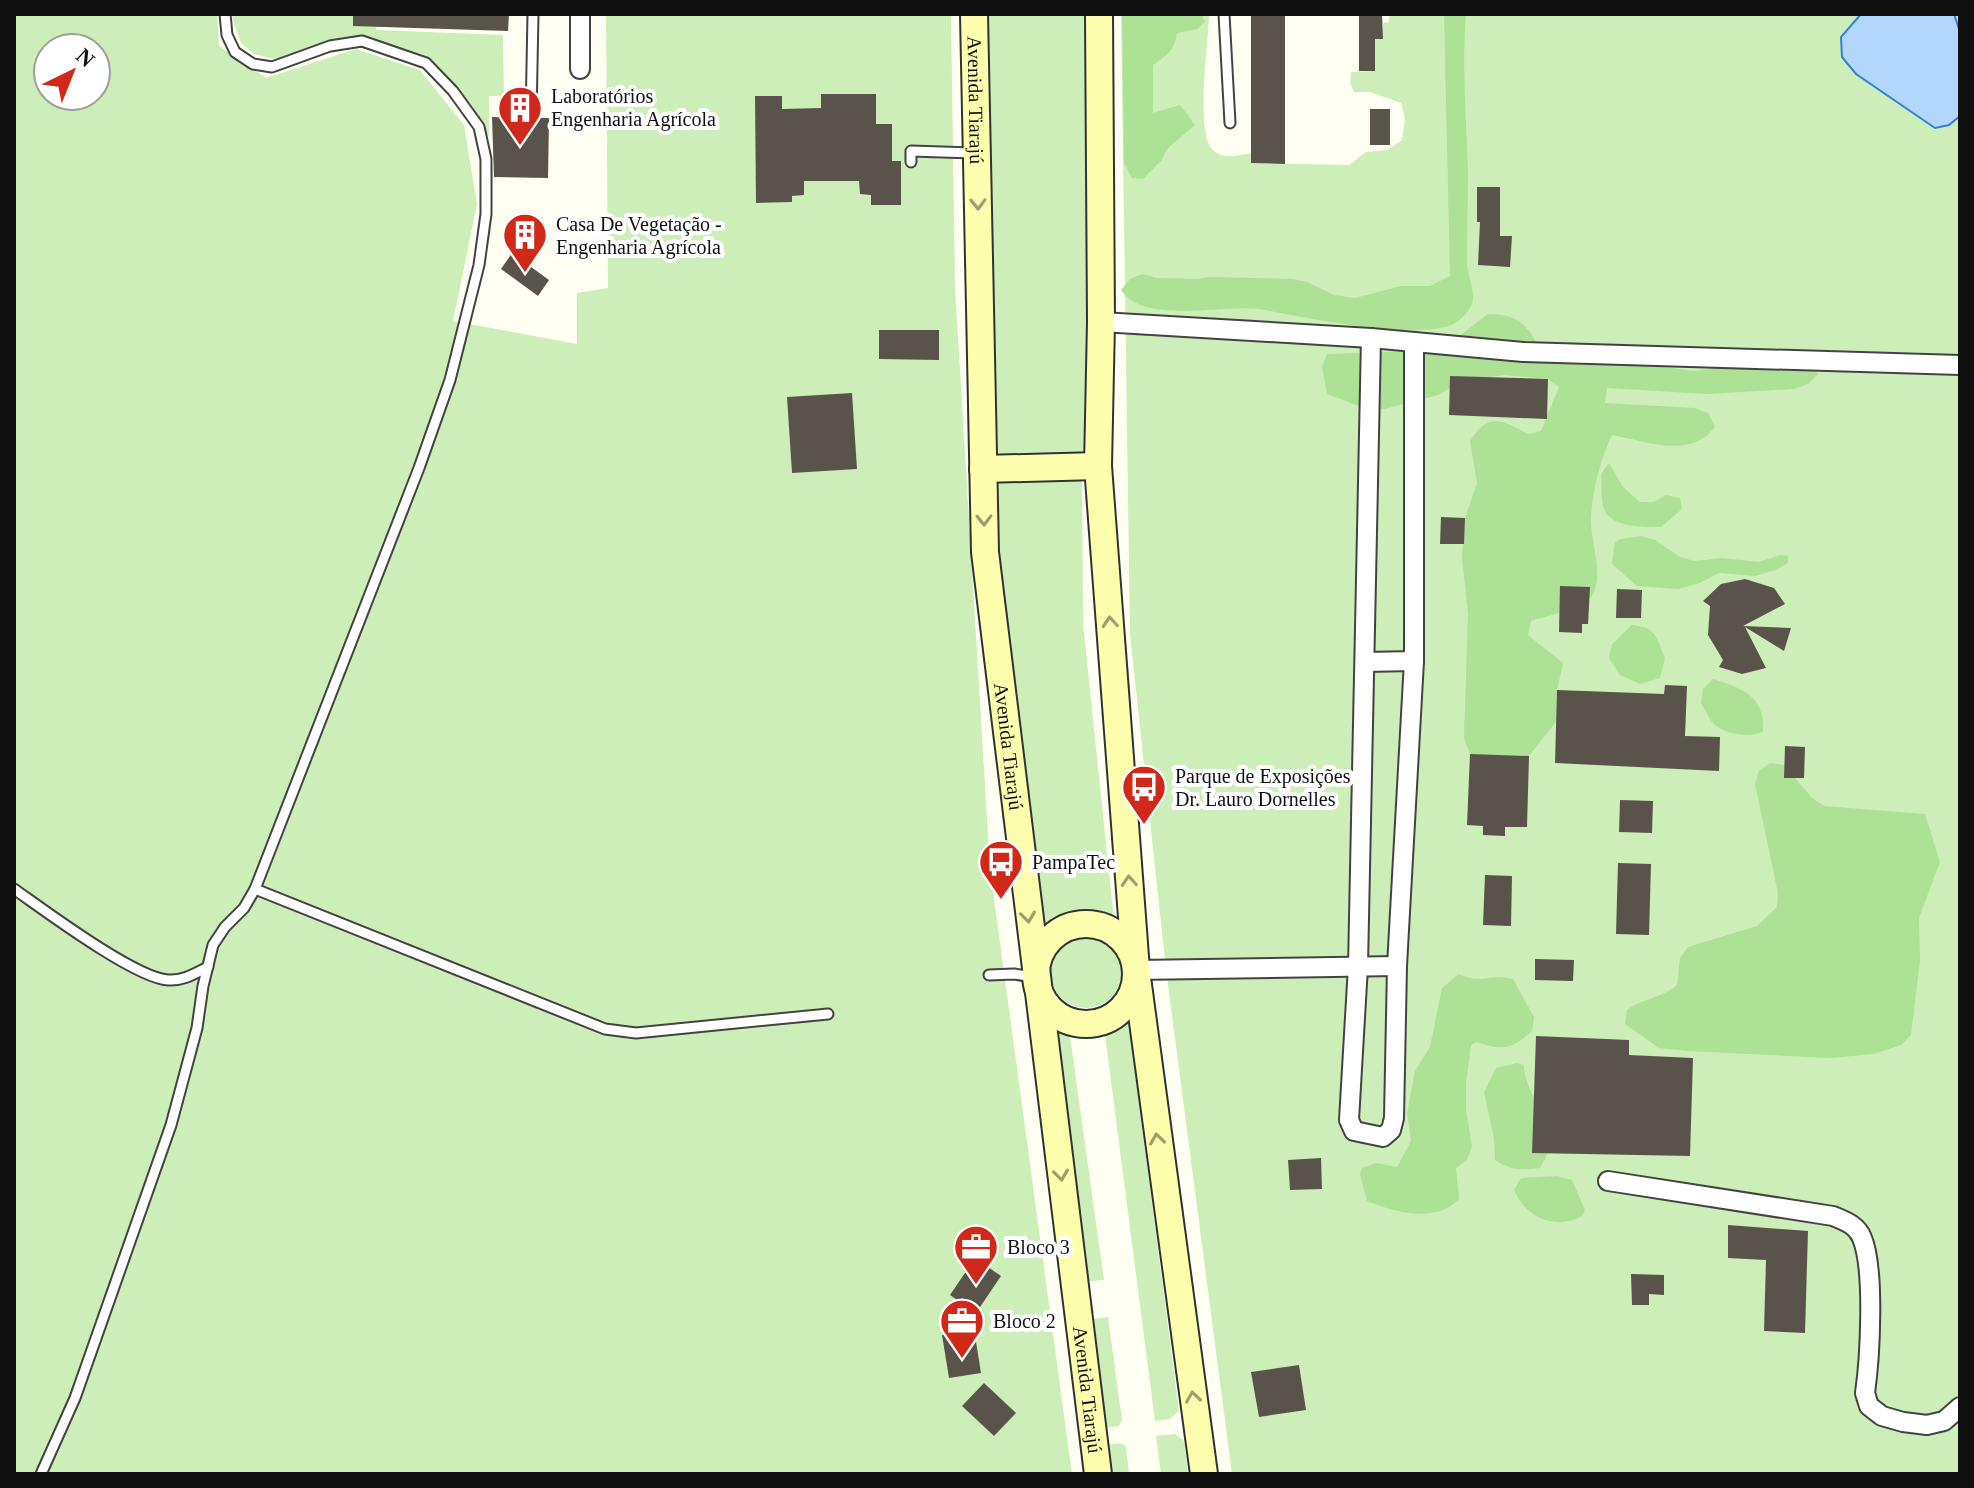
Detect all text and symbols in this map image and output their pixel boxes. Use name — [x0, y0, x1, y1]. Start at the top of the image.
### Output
north arrow — [32, 32, 112, 112]
street label: Avenida Tiarajú — [963, 36, 988, 164]
text: N — [71, 43, 100, 72]
building icon: Laboratórios Engenharia Agrícola — [496, 84, 544, 147]
place label: Laboratórios Engenharia Agrícola — [551, 85, 716, 131]
one-way arrow — [969, 198, 987, 211]
building icon: Casa De Vegetação - Engenharia Agrícola — [501, 211, 549, 274]
place label: Casa De Vegetação - Engenharia Agrícola — [556, 213, 722, 259]
one-way arrow — [976, 514, 993, 527]
one-way arrow — [1101, 615, 1118, 628]
street label: Avenida Tiarajú — [990, 682, 1028, 811]
bus stop icon: Parque de Exposições Dr. Lauro Dornelles — [1120, 763, 1168, 826]
place label: Parque de Exposições Dr. Lauro Dornelles — [1175, 765, 1351, 810]
bus stop icon: PampaTec — [977, 838, 1025, 901]
place label: PampaTec — [1032, 851, 1115, 874]
one-way arrow — [1121, 874, 1138, 887]
one-way arrow — [1019, 910, 1036, 924]
one-way arrow — [1149, 1132, 1166, 1145]
one-way arrow — [1053, 1169, 1070, 1182]
office icon: Bloco 3 — [952, 1223, 1000, 1286]
place label: Bloco 3 — [1007, 1236, 1070, 1258]
office icon: Bloco 2 — [938, 1297, 986, 1360]
place label: Bloco 2 — [993, 1310, 1056, 1332]
street label: Avenida Tiarajú — [1069, 1325, 1106, 1455]
one-way arrow — [1185, 1390, 1202, 1404]

